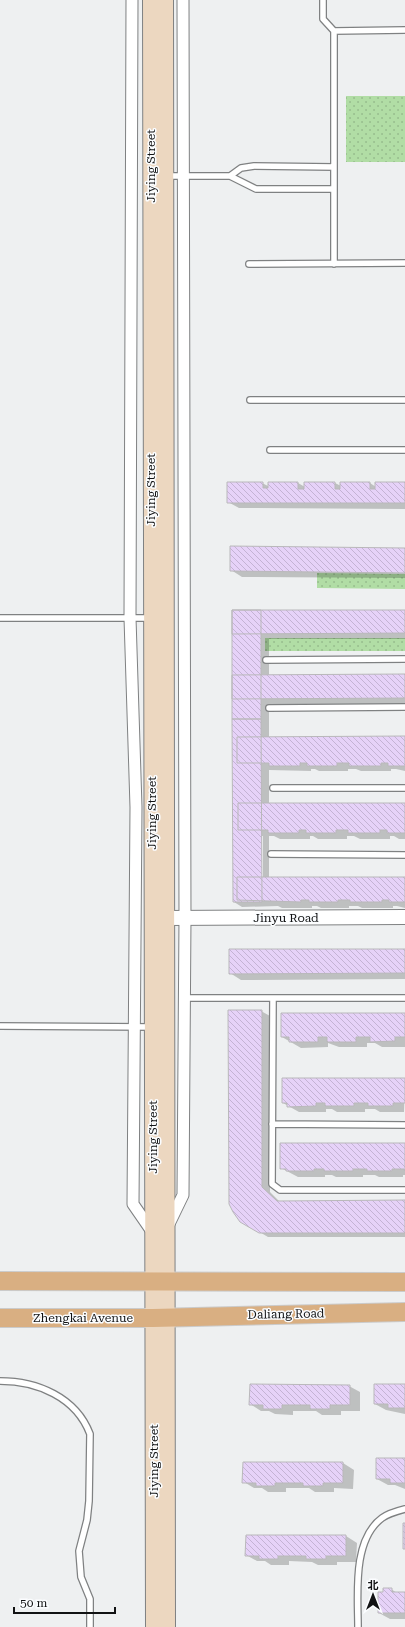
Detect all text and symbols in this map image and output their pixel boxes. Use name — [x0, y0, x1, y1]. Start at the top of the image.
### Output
street label: Jiying Street — [144, 129, 158, 203]
street label: Jiying Street — [144, 453, 158, 527]
street label: Jiying Street — [145, 776, 159, 850]
street label: Jinyu Road — [253, 911, 319, 925]
street label: Jiying Street — [146, 1100, 160, 1174]
street label: Daliang Road — [247, 1306, 325, 1322]
street label: Zhengkai Avenue — [33, 1311, 133, 1325]
street label: Jiying Street — [147, 1424, 161, 1498]
north arrow — [353, 1575, 393, 1615]
text: 北 — [368, 1579, 379, 1592]
scale bar — [14, 1589, 115, 1615]
text: 50 m — [20, 1596, 47, 1610]

